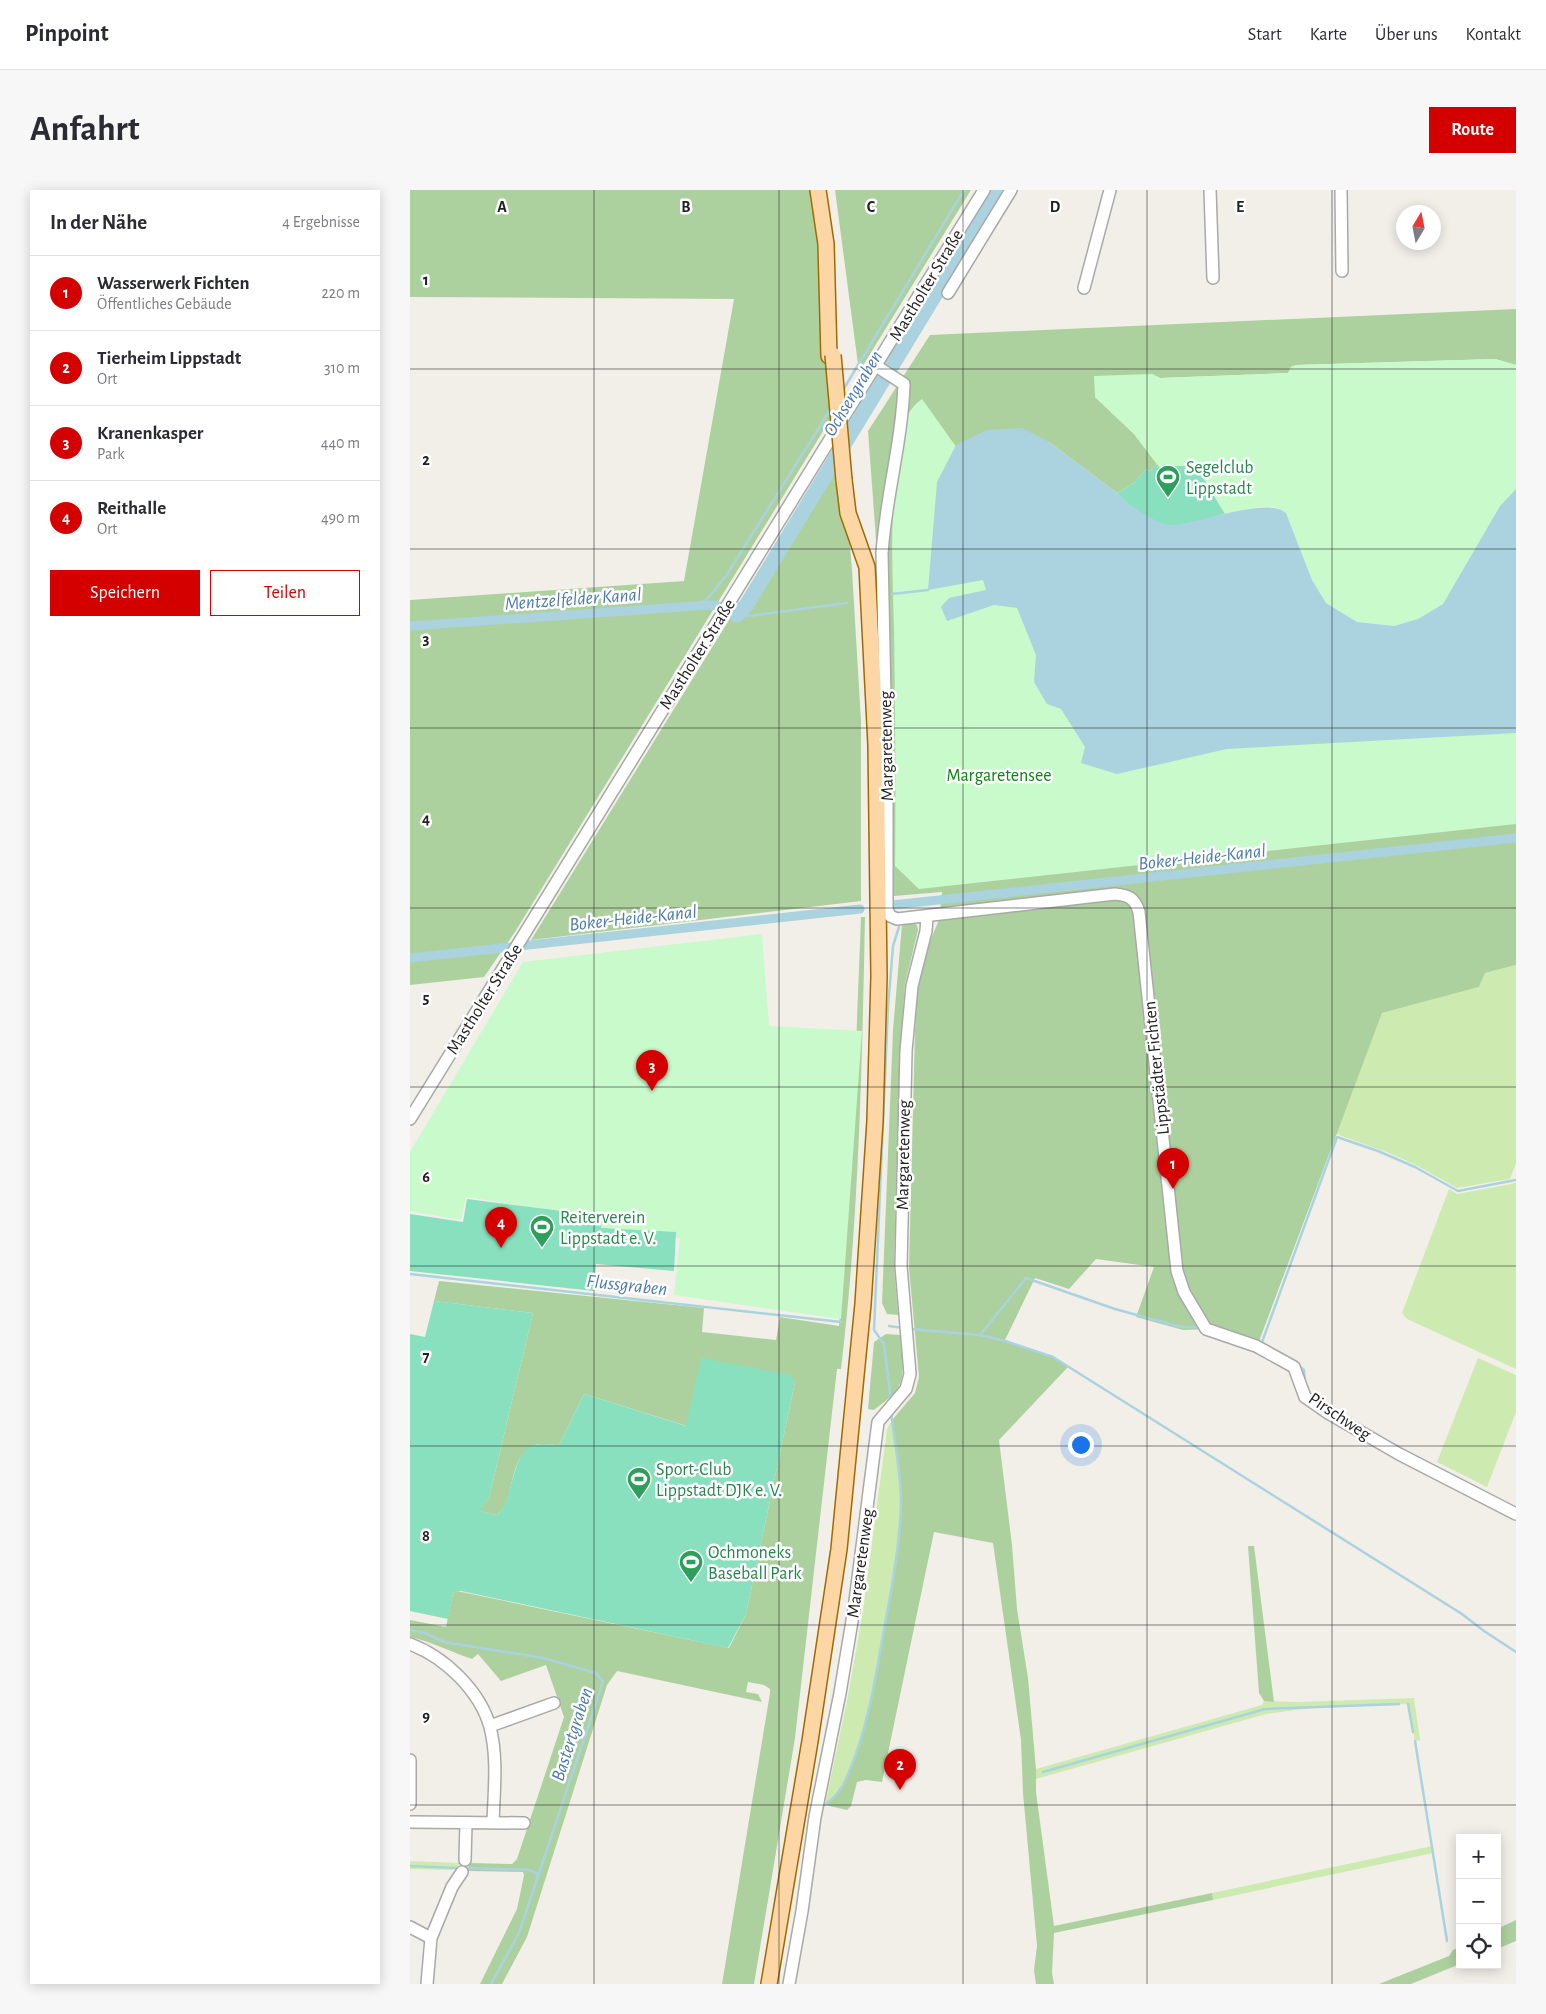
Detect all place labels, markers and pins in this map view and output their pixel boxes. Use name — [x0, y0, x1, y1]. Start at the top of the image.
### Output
place label: Segelclub Lippstadt — [1186, 459, 1254, 498]
sports icon: Segelclub Lippstadt — [1155, 464, 1181, 498]
pin: 3 — [636, 1050, 668, 1091]
pin: 1 — [1157, 1148, 1189, 1189]
pin: 4 — [485, 1207, 517, 1248]
place label: Reiterverein Lippstadt e. V. — [560, 1209, 656, 1248]
sports icon: Reiterverein Lippstadt e. V. — [529, 1214, 555, 1248]
place label: Sport-Club Lippstadt DJK e. V. — [656, 1461, 782, 1500]
sports icon: Sport-Club Lippstadt DJK e. V. — [626, 1466, 652, 1500]
place label: Ochmoneks Baseball Park — [708, 1544, 802, 1583]
sports icon: Ochmoneks Baseball Park — [678, 1549, 704, 1583]
pin: 2 — [884, 1749, 916, 1790]

